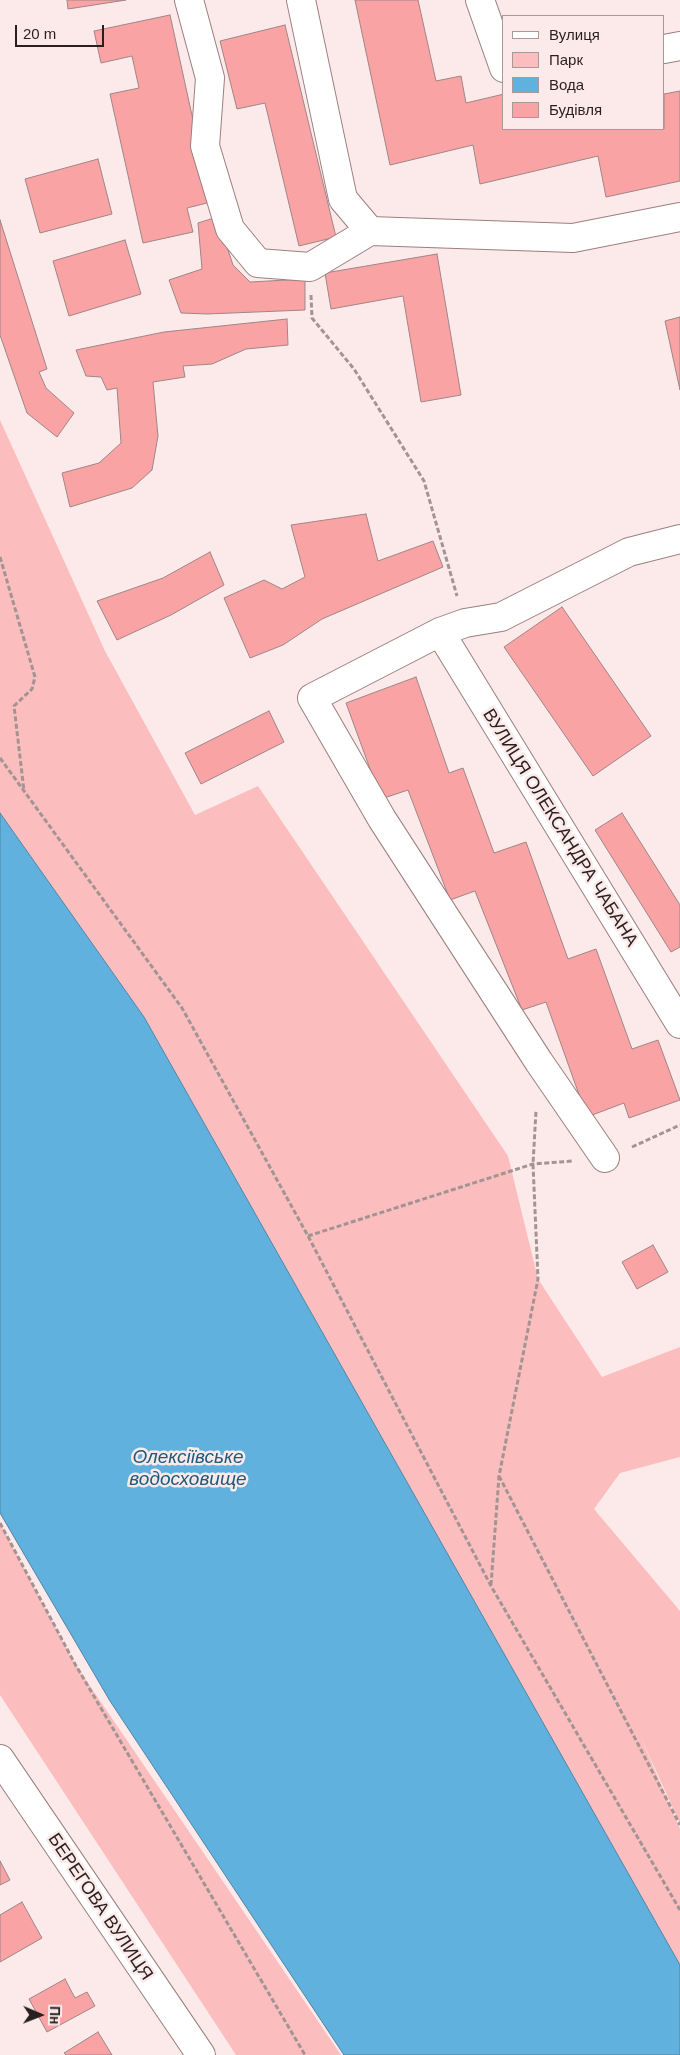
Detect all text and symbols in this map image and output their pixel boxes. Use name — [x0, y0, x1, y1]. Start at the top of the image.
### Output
scale bar — [18, 15, 106, 47]
legend — [502, 15, 665, 130]
text: 20 m — [23, 25, 56, 42]
text: Вулиця — [549, 26, 600, 43]
text: Парк — [549, 51, 583, 68]
text: Вода — [549, 76, 584, 93]
text: Будівля — [549, 101, 602, 118]
street label: ВУЛИЦЯ ОЛЕКСАНДРА ЧАБАНА — [478, 705, 642, 951]
water label: Олексіївське водосховище — [129, 1447, 247, 1491]
street label: БЕРЕГОВА ВУЛИЦЯ — [43, 1830, 157, 1984]
north arrow — [15, 1990, 65, 2040]
text: Пн — [47, 2006, 63, 2025]

